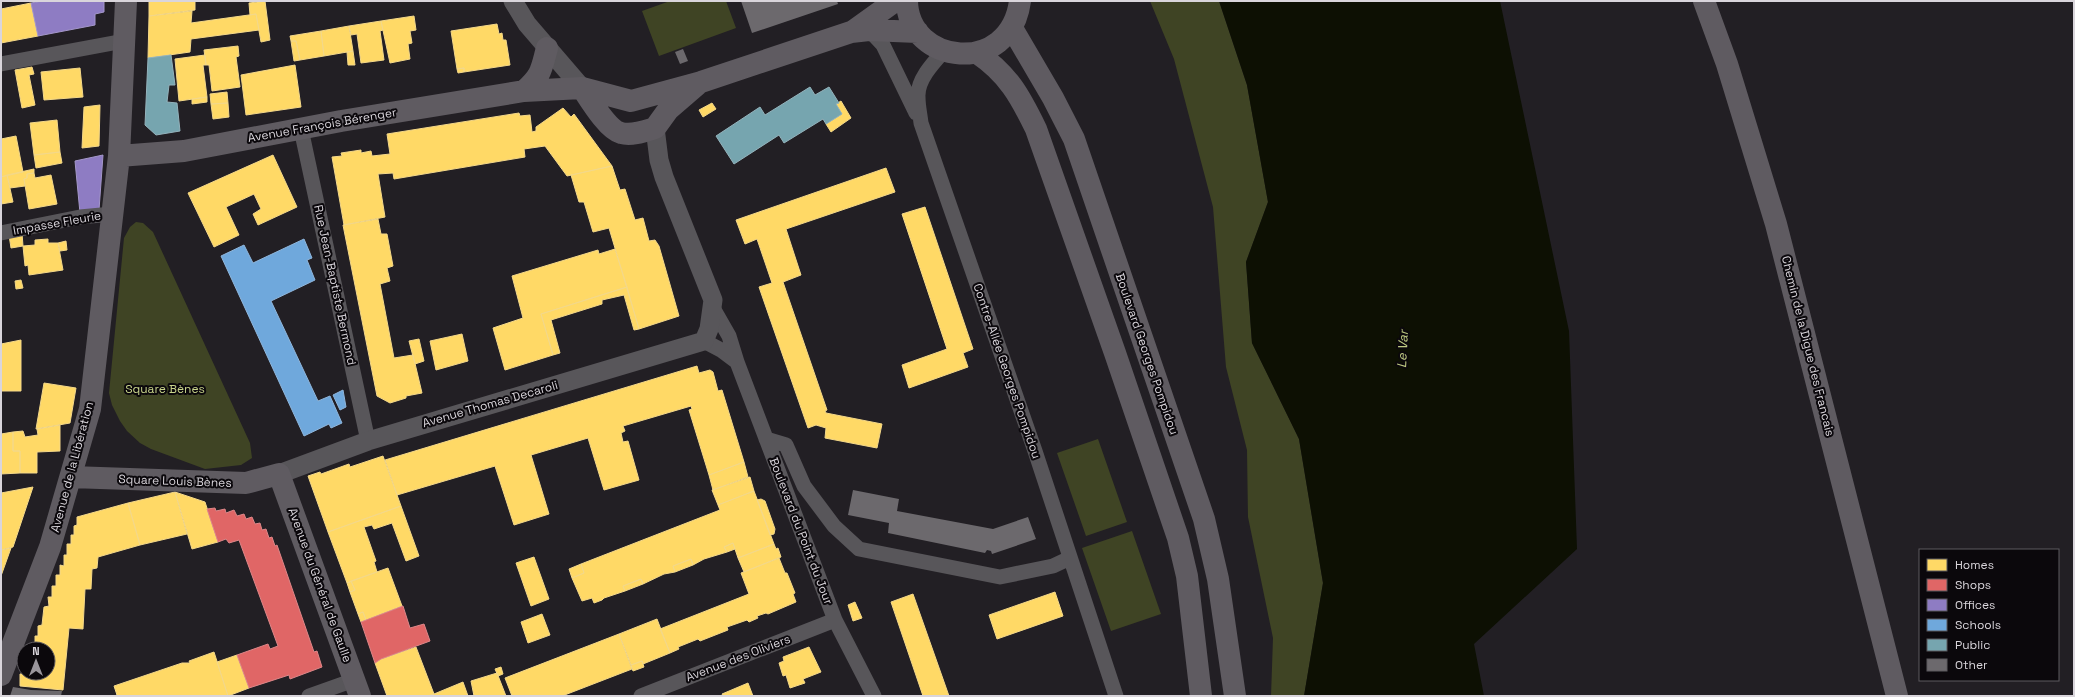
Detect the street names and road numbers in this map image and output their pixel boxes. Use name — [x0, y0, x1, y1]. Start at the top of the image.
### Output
street label: Avenue François Bérenger — [246, 104, 398, 146]
street label: Rue Jean-Baptiste Bermond — [310, 203, 360, 367]
street label: Impasse Fleurie — [12, 207, 102, 239]
street label: Chemin de la Digue des Francais — [1778, 254, 1838, 438]
street label: Boulevard Georges Pompidou — [1112, 271, 1182, 437]
street label: Contre-Allée Georges Pompidou — [969, 281, 1045, 461]
street label: Avenue Thomas Decaroli — [420, 377, 560, 431]
street label: Avenue de la Libération — [47, 400, 97, 534]
street label: Boulevard du Point du Jour — [766, 455, 837, 607]
street label: Square Louis Bènes — [118, 471, 232, 491]
street label: Avenue du Général de Gaulle — [285, 506, 355, 664]
street label: Avenue des Oliviers — [683, 631, 793, 685]

